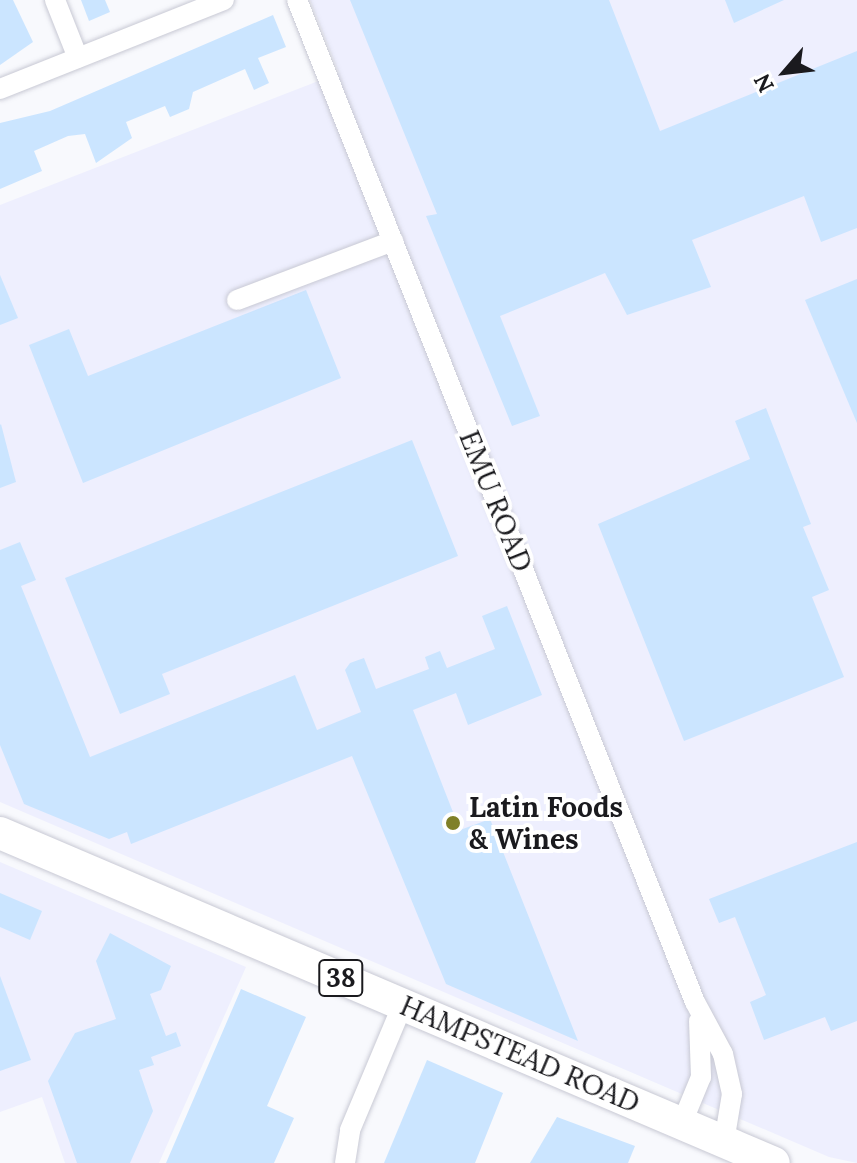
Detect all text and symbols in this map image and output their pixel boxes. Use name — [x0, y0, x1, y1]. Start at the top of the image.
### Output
north arrow — [745, 32, 825, 112]
text: N — [747, 69, 780, 97]
street label: EMU ROAD — [452, 425, 540, 577]
place label: Latin Foods & Wines — [469, 790, 623, 856]
marker: Latin Foods & Wines — [444, 814, 462, 832]
road number: 38 — [317, 956, 365, 1000]
street label: HAMPSTEAD ROAD — [395, 988, 645, 1120]

